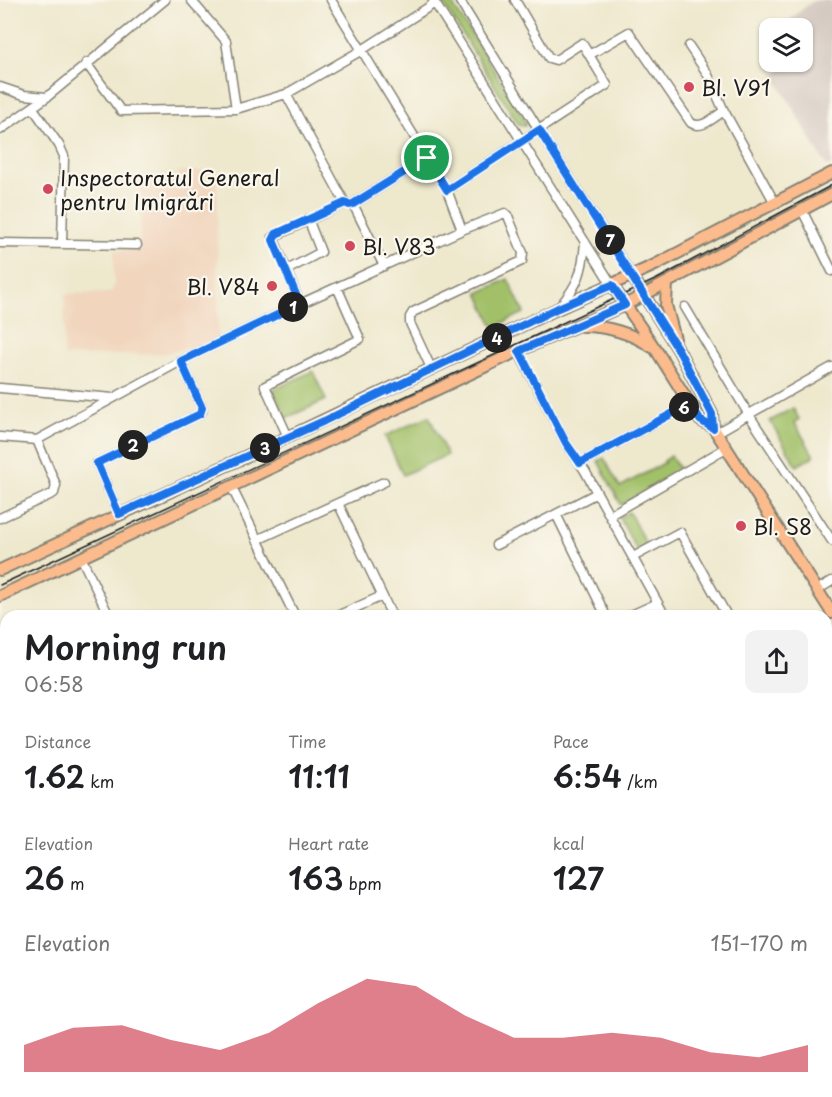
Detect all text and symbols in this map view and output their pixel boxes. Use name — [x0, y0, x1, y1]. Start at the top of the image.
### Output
map controls — [759, 18, 813, 72]
button: layers — [759, 18, 813, 72]
place label: Bl. V91 — [701, 71, 770, 103]
marker: Bl. V91 — [682, 80, 696, 94]
pin — [401, 132, 452, 183]
icon: arrive — [410, 141, 443, 174]
place label: Inspectoratul General pentru Imigrări — [60, 161, 279, 217]
marker: Inspectoratul General pentru Imigrări — [41, 182, 55, 196]
pin: 7 — [595, 225, 625, 255]
text: 7 — [605, 228, 615, 252]
place label: Bl. V83 — [362, 230, 436, 262]
marker: Bl. V83 — [343, 239, 357, 253]
place label: Bl. V84 — [186, 270, 260, 302]
marker: Bl. V84 — [265, 279, 279, 293]
pin: 1 — [278, 292, 308, 322]
text: 1 — [289, 295, 297, 319]
pin: 4 — [482, 323, 512, 353]
text: 4 — [492, 326, 502, 350]
pin: 6 — [669, 392, 699, 422]
text: 6 — [678, 395, 690, 419]
pin: 2 — [118, 430, 148, 460]
text: 2 — [127, 433, 139, 457]
pin: 3 — [250, 433, 280, 463]
text: 3 — [260, 436, 270, 460]
place label: Bl. S8 — [753, 510, 812, 542]
marker: Bl. S8 — [734, 519, 748, 533]
text: Morning run — [24, 621, 227, 671]
button: share — [745, 630, 808, 693]
text: 06:58 — [24, 669, 84, 699]
text: Distance — [24, 729, 91, 753]
text: Time — [288, 729, 326, 753]
text: Pace — [553, 729, 589, 753]
text: 1.62 — [24, 753, 85, 798]
text: 11:11 — [288, 753, 350, 798]
text: 6:54 — [553, 753, 622, 798]
text: km — [85, 769, 114, 793]
text: /km — [622, 769, 658, 793]
text: Elevation — [24, 831, 93, 855]
text: Heart rate — [288, 831, 369, 855]
text: kcal — [553, 831, 585, 855]
text: 26 — [24, 855, 65, 900]
text: 163 — [288, 855, 343, 900]
text: 127 — [553, 855, 604, 900]
text: m — [65, 871, 84, 895]
text: bpm — [343, 871, 382, 895]
text: Elevation — [24, 928, 110, 958]
text: 151–170 m — [710, 928, 808, 958]

